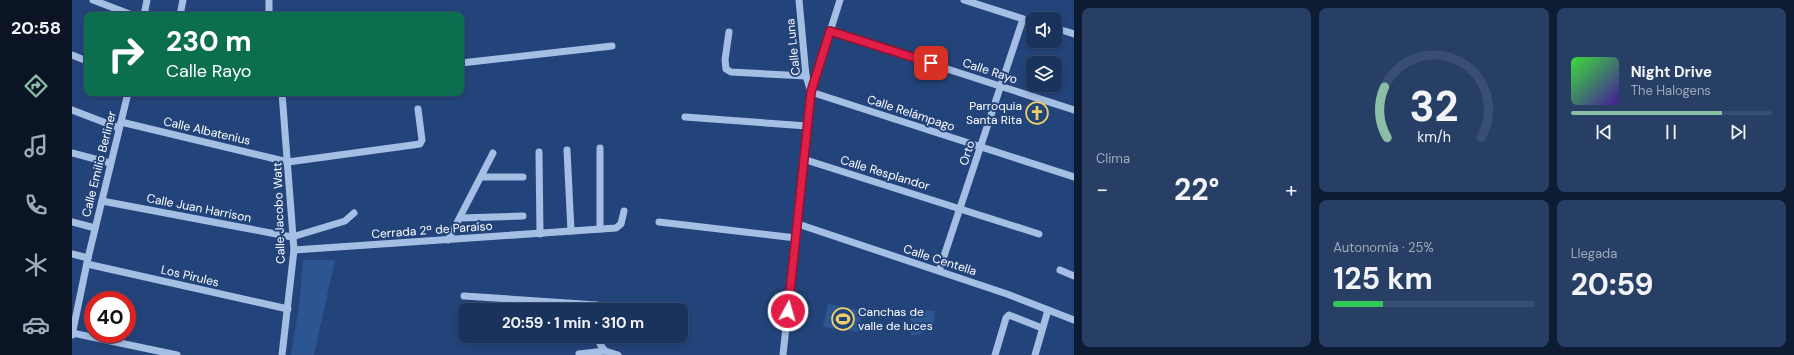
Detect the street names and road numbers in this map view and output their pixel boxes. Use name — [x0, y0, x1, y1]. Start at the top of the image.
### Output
street label: Calle Luna — [782, 18, 804, 76]
street label: Calle Rayo — [960, 55, 1020, 87]
street label: Calle Relámpago — [865, 91, 957, 135]
street label: Calle Emilio Berliner — [78, 109, 120, 219]
street label: Calle Albatenius — [162, 113, 252, 149]
street label: Orto — [955, 138, 979, 168]
street label: Calle Resplandor — [838, 152, 932, 194]
street label: Calle Jacobo Watt — [269, 162, 289, 264]
street label: Calle Juan Harrison — [145, 190, 253, 226]
street label: Cerrada 2ª de Paraíso — [371, 218, 493, 242]
street label: Calle Centella — [901, 241, 979, 279]
street label: Los Pirules — [159, 262, 221, 290]

